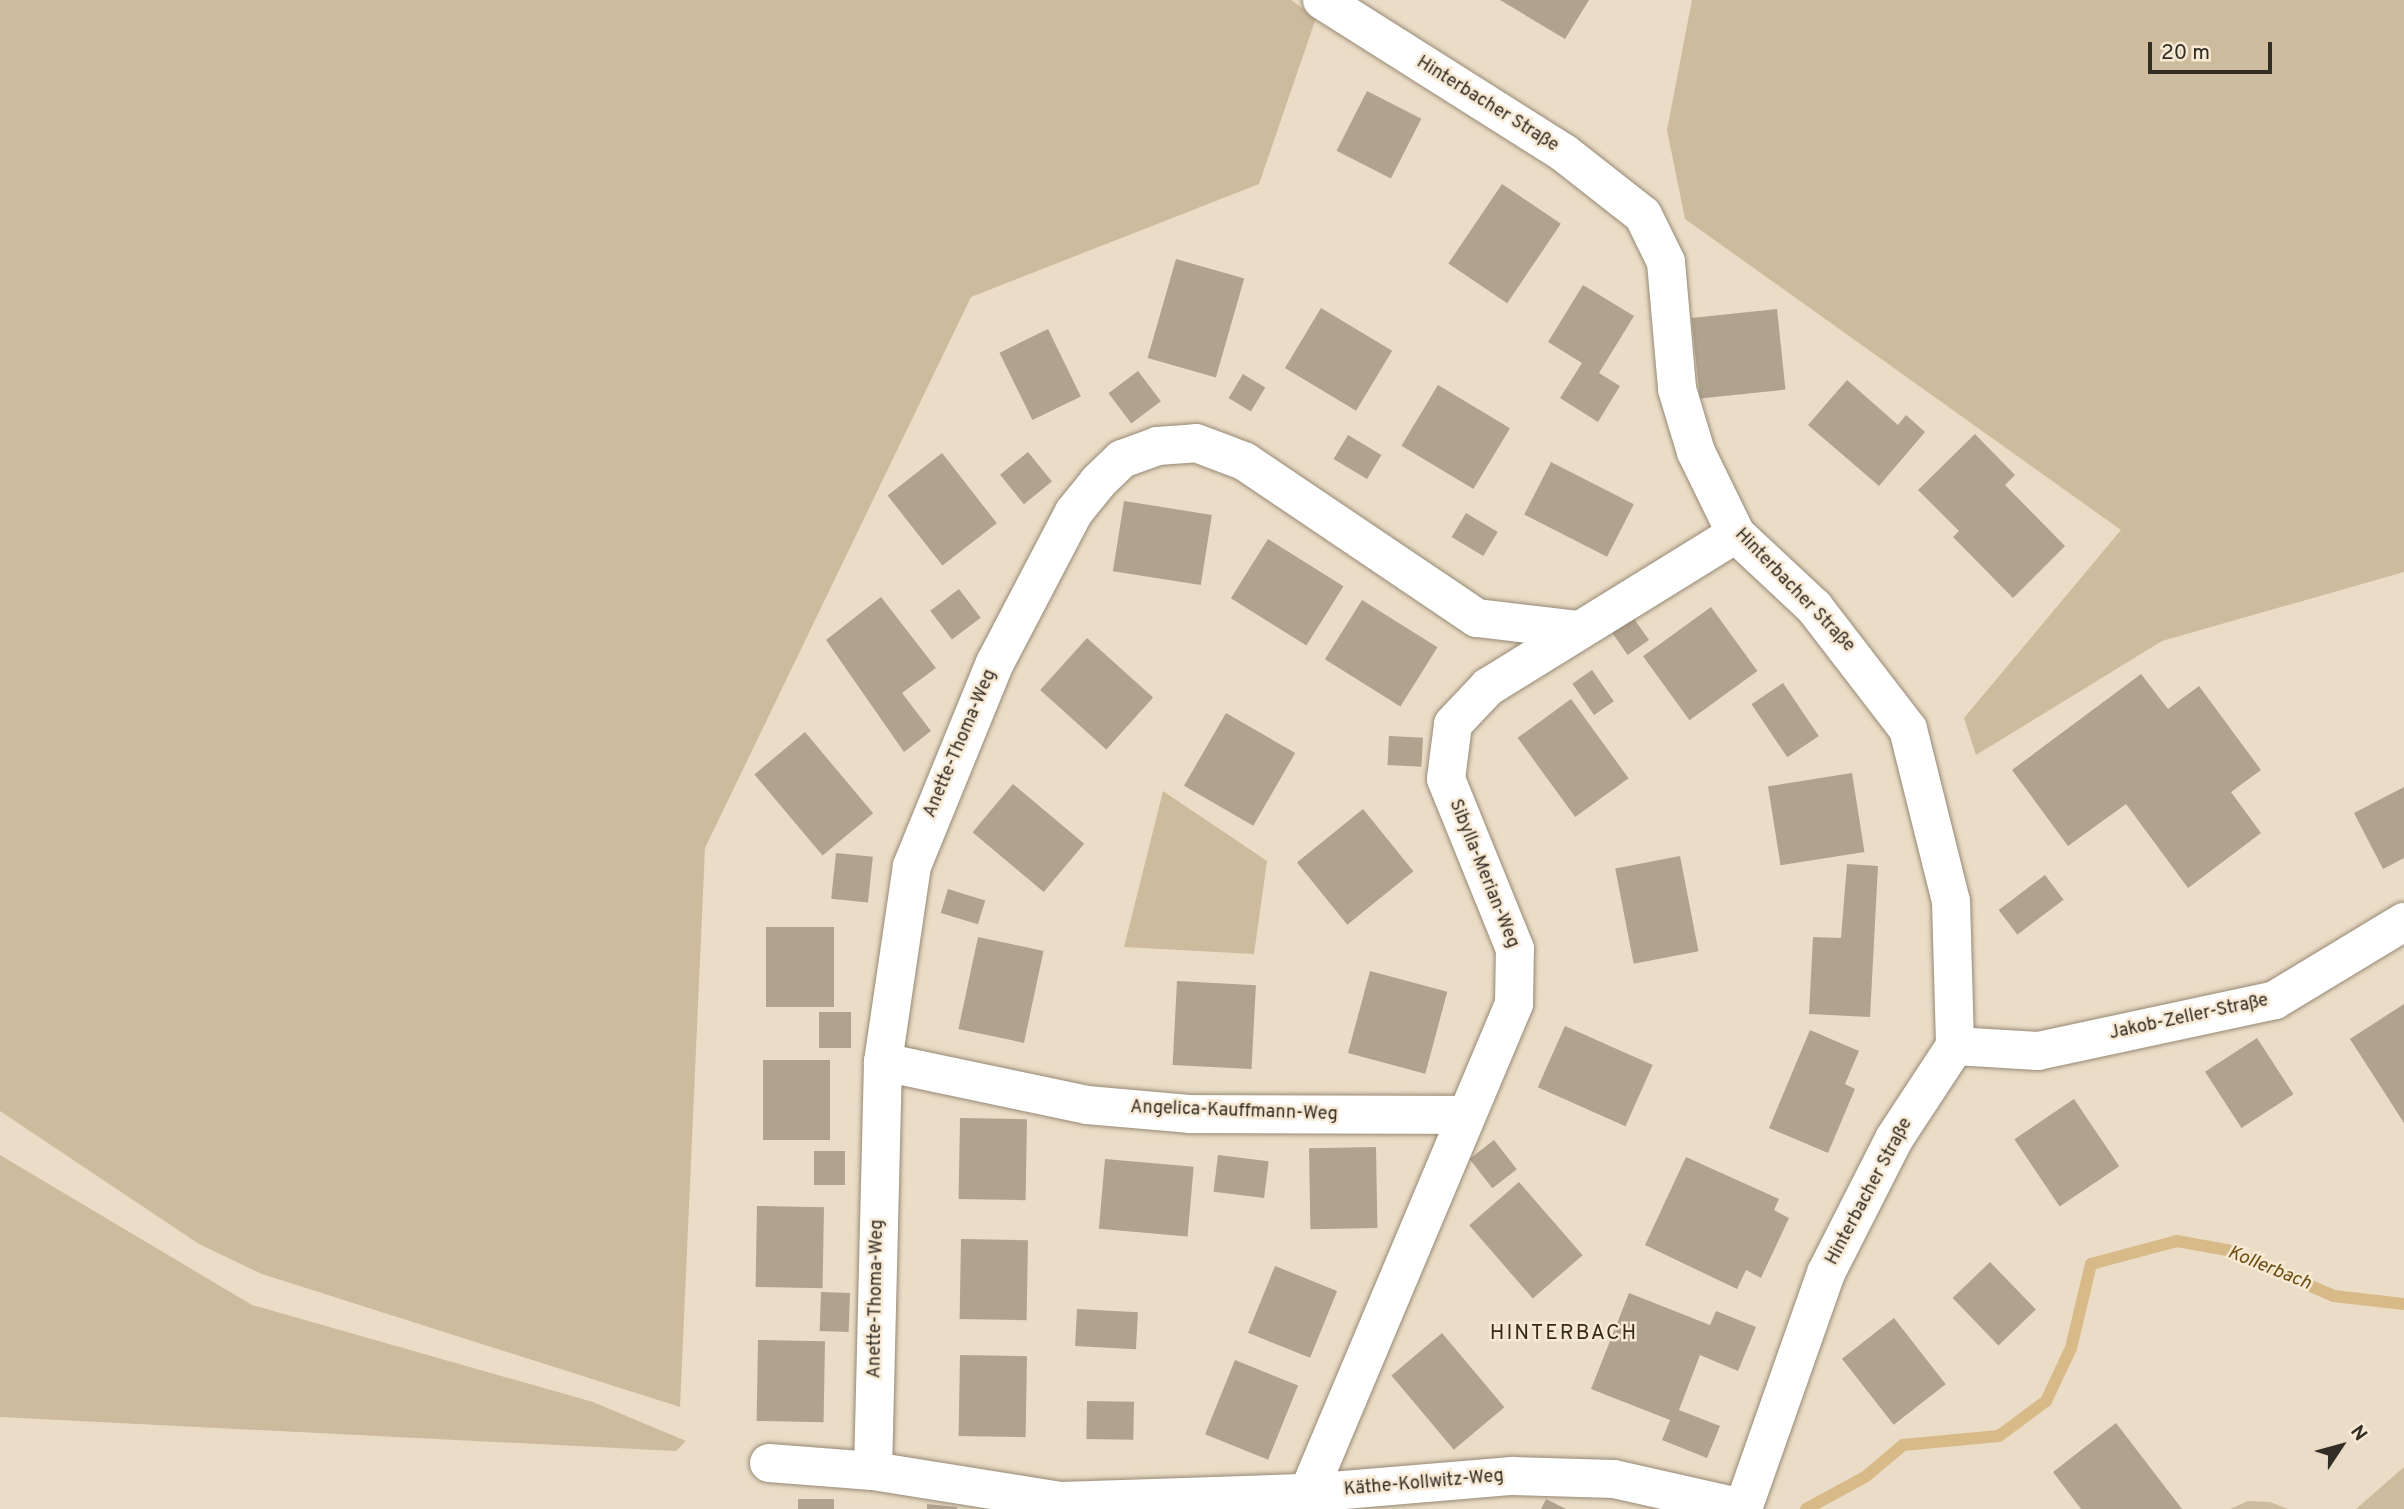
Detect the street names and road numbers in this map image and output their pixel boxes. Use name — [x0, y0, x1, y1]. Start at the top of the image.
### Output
street label: Hinterbacher Straße — [1412, 53, 1562, 157]
street label: Hinterbacher Straße — [1729, 525, 1859, 657]
street label: Anette-Thoma-Weg — [920, 667, 1002, 821]
street label: Sibylla-Merian-Weg — [1443, 797, 1523, 951]
street label: Jakob-Zeller-Straße — [2108, 991, 2270, 1045]
street label: Angelica-Kauffmann-Weg — [1130, 1098, 1338, 1126]
street label: Hinterbacher Straße — [1822, 1115, 1918, 1269]
street label: Anette-Thoma-Weg — [865, 1219, 889, 1379]
street label: Käthe-Kollwitz-Weg — [1343, 1466, 1505, 1502]

